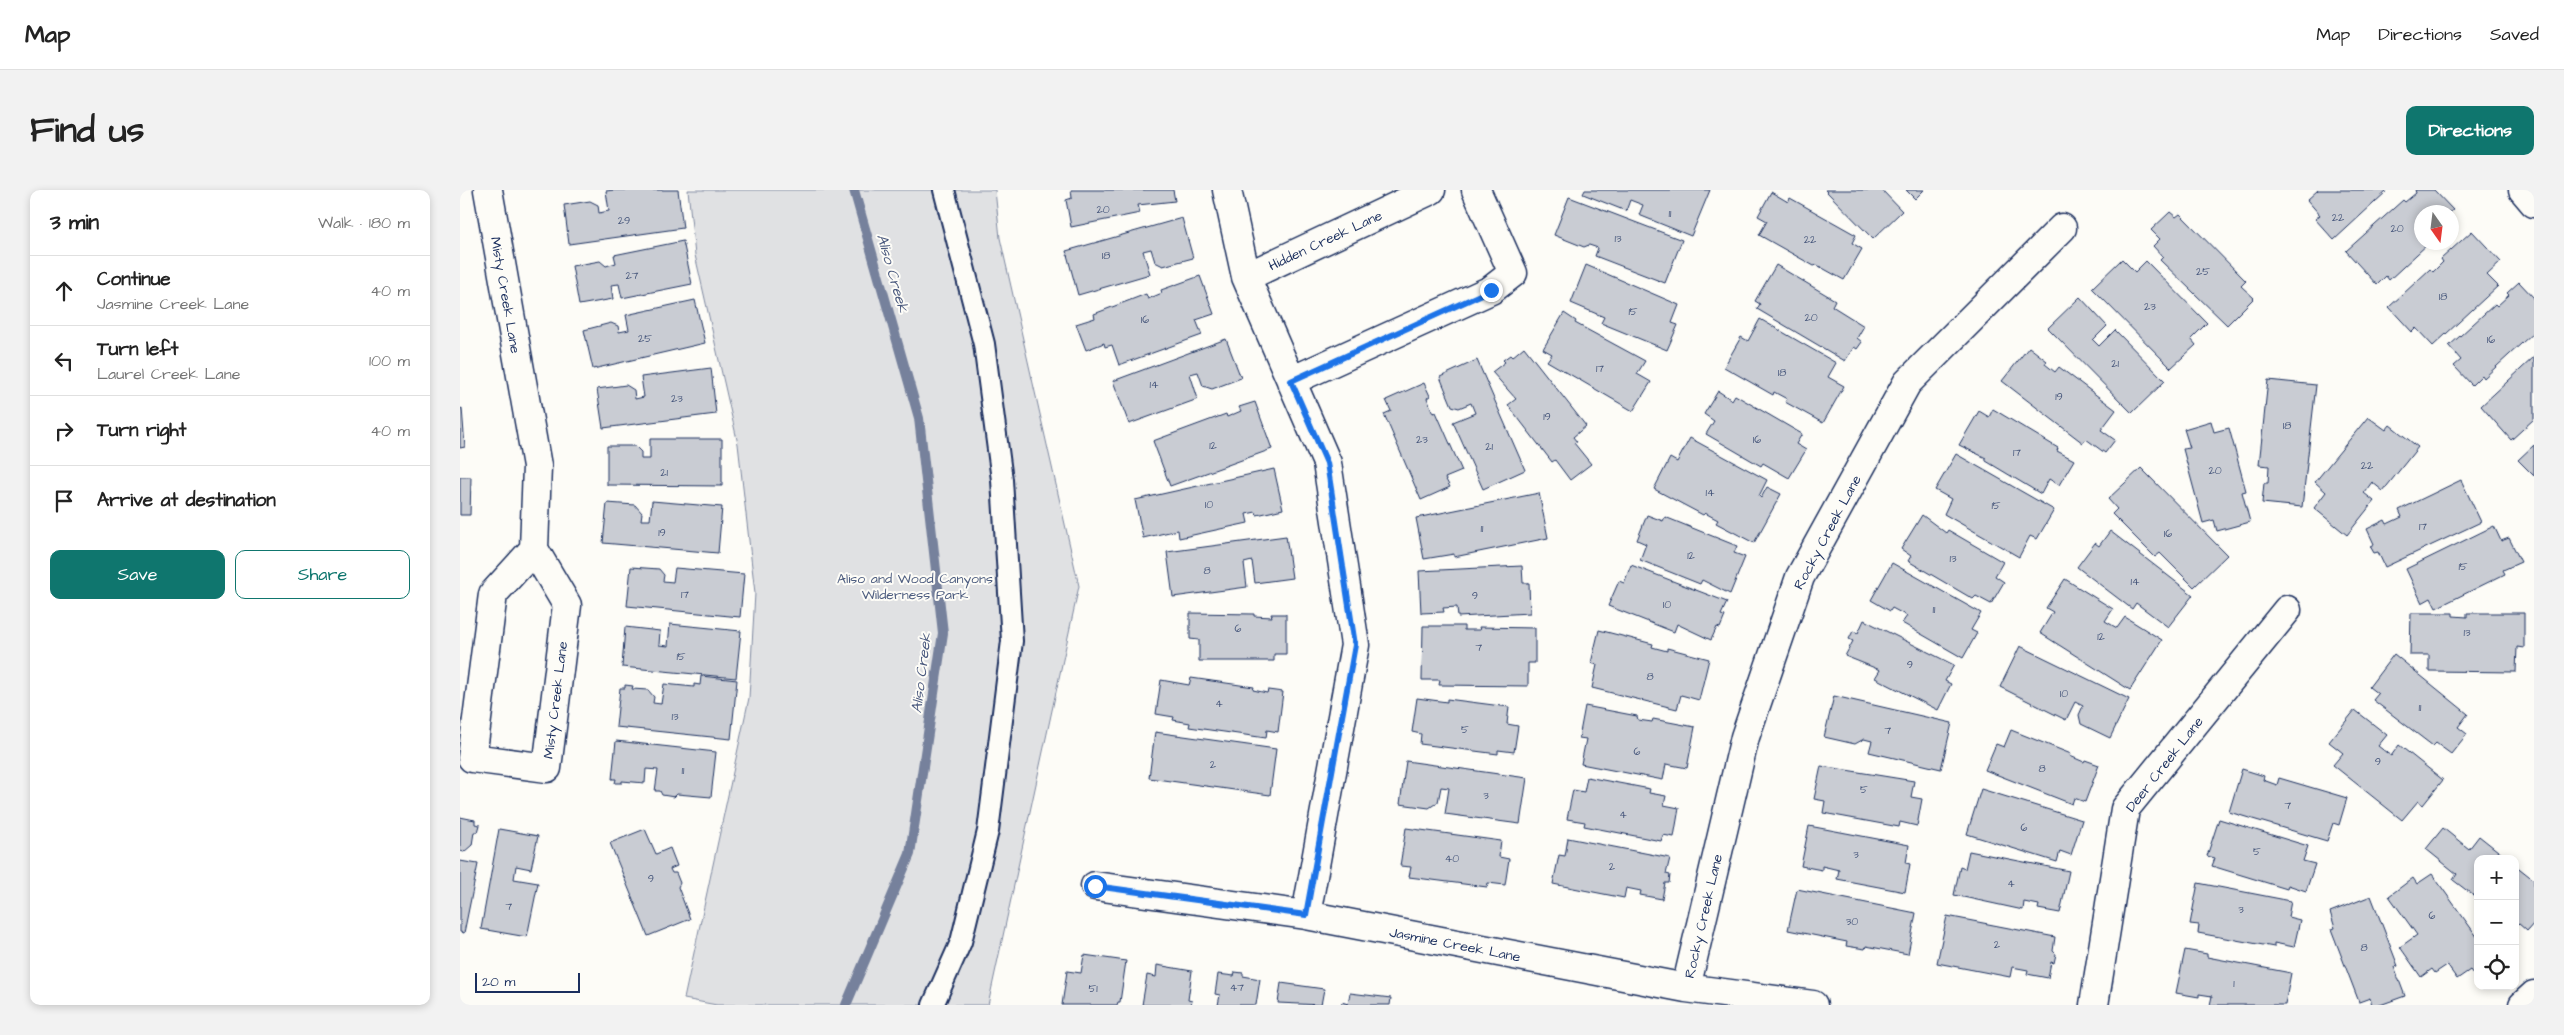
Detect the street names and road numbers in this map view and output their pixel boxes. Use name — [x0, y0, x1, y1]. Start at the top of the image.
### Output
street label: Hidden Creek Lane — [1265, 206, 1386, 276]
street label: Misty Creek Lane — [485, 235, 525, 355]
street label: Rocky Creek Lane — [1789, 471, 1867, 593]
street label: Misty Creek Lane — [539, 640, 573, 760]
street label: Deer Creek Lane — [2121, 712, 2209, 816]
street label: Rocky Creek Lane — [1680, 852, 1728, 980]
street label: Jasmine Creek Lane — [1388, 922, 1522, 968]

